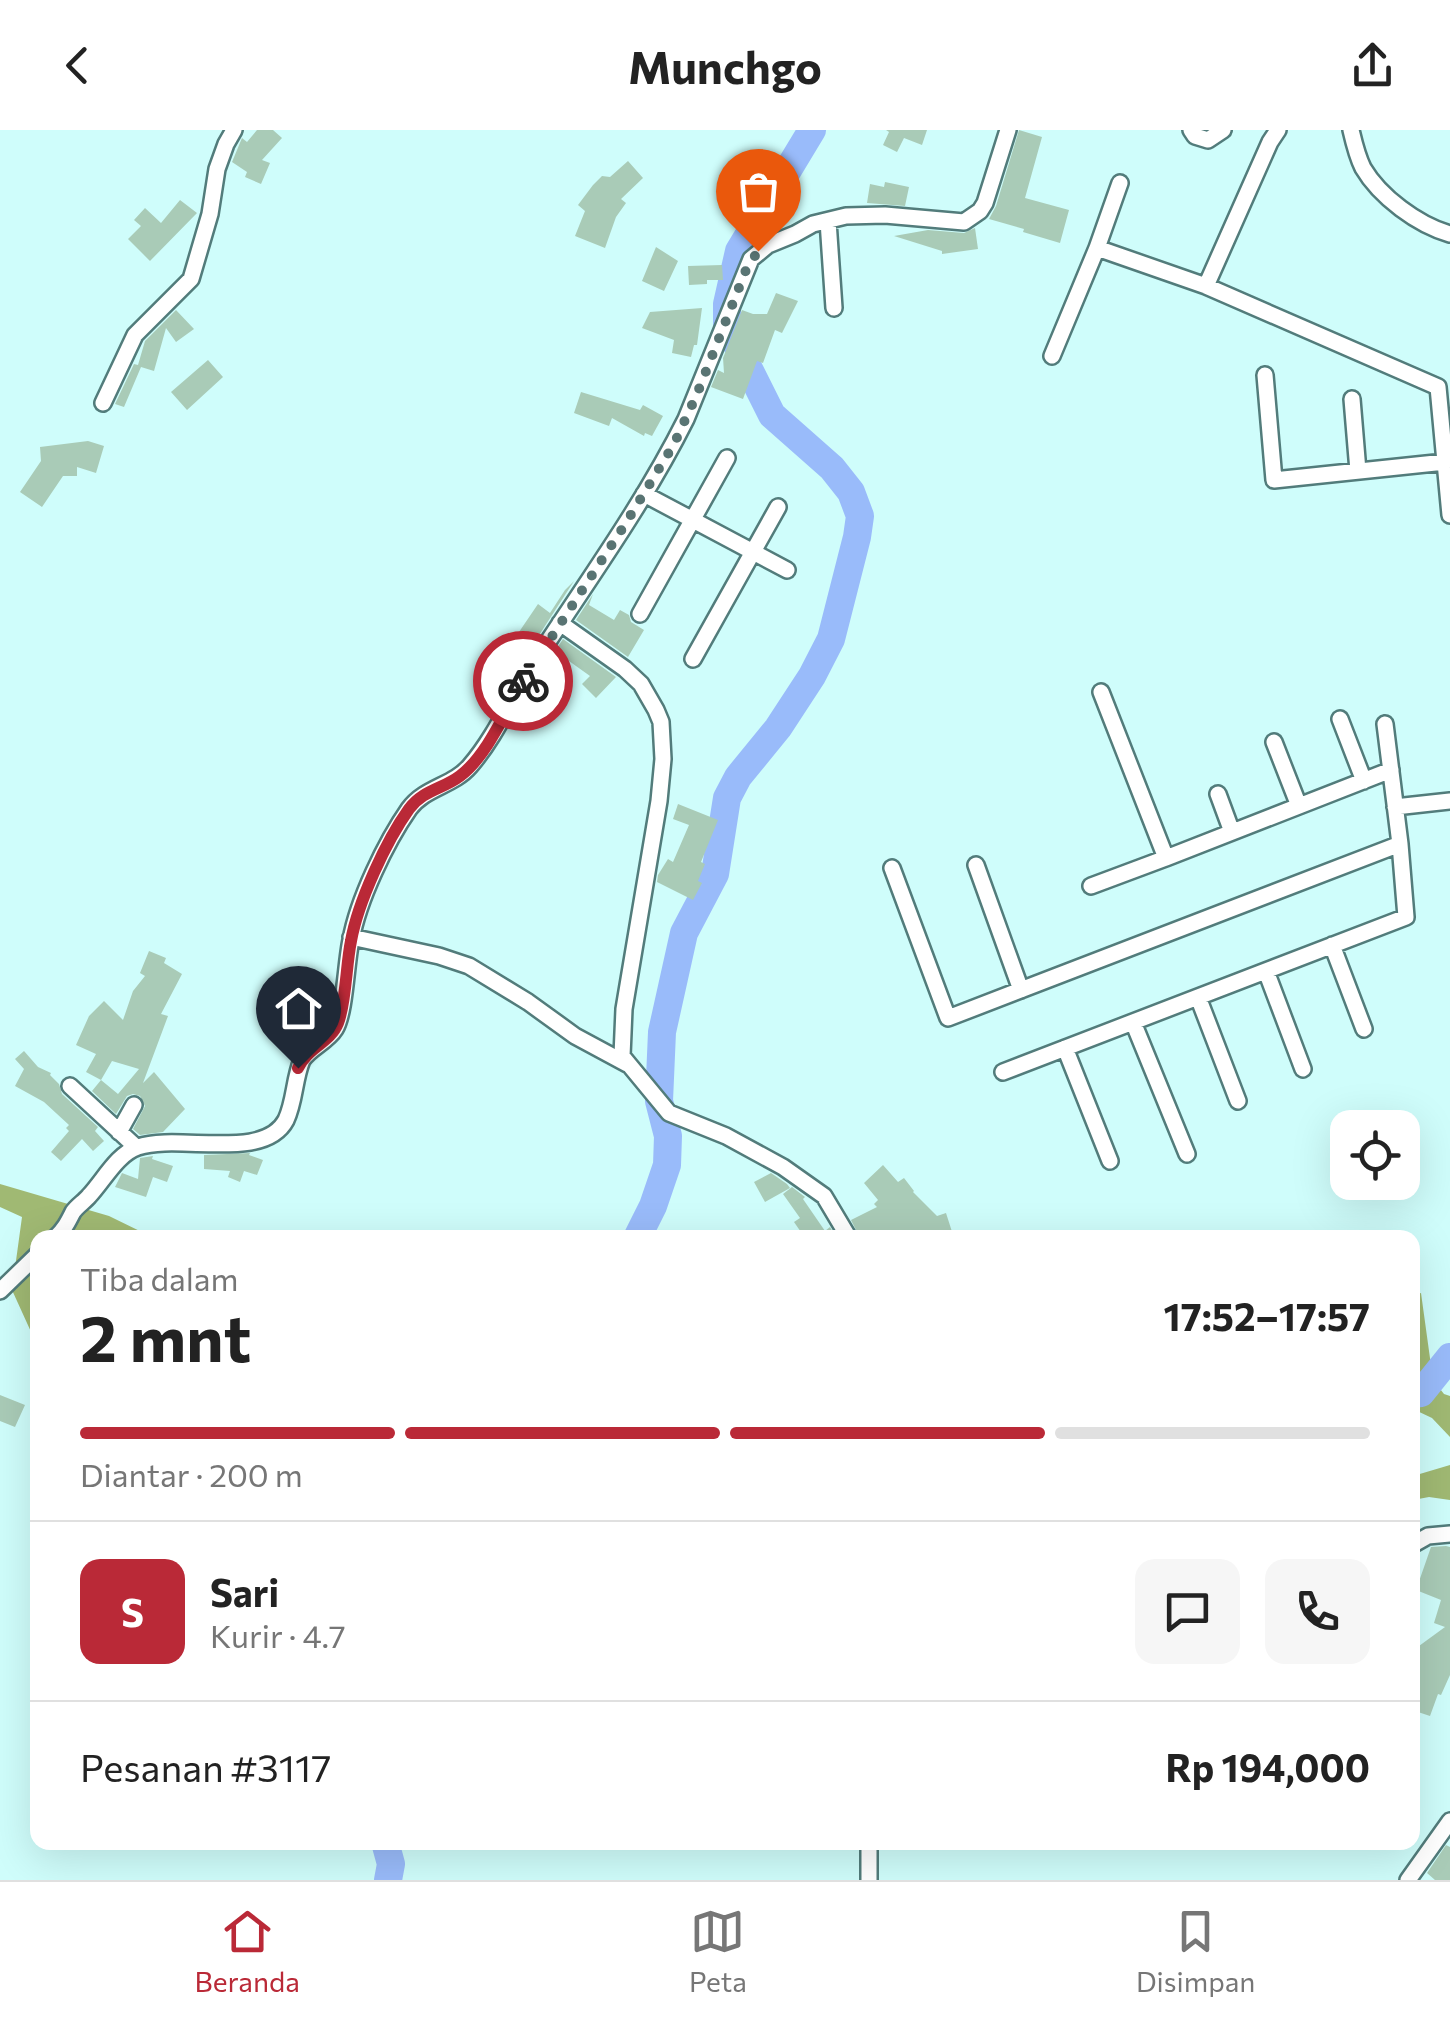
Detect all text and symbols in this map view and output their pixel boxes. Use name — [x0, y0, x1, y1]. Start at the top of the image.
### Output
icon: back — [50, 38, 105, 93]
text: Munchgo — [628, 38, 822, 93]
icon: share — [1345, 38, 1400, 93]
pin — [716, 149, 801, 252]
icon: bag — [731, 164, 786, 219]
courier — [473, 631, 573, 731]
icon: bike — [496, 654, 551, 709]
pin — [256, 966, 341, 1069]
icon: home — [271, 981, 326, 1036]
map controls — [1330, 1110, 1420, 1200]
button: locate — [1330, 1110, 1420, 1200]
text: Tiba dalam — [80, 1258, 239, 1298]
text: 17:52–17:57 — [1164, 1292, 1370, 1339]
text: 2 mnt — [80, 1296, 251, 1375]
text: Diantar · 200 m — [80, 1454, 303, 1494]
button: chat — [1135, 1559, 1240, 1664]
button: phone — [1265, 1559, 1370, 1664]
text: Sari — [210, 1568, 279, 1615]
text: S — [121, 1588, 144, 1635]
text: Kurir · 4.7 — [210, 1615, 346, 1655]
text: Pesanan #3117 — [80, 1743, 331, 1790]
text: Rp 194,000 — [1165, 1743, 1370, 1790]
tab: Beranda — [195, 1904, 300, 1998]
tab: Peta — [689, 1904, 747, 1998]
tab: Disimpan — [1136, 1904, 1255, 1998]

